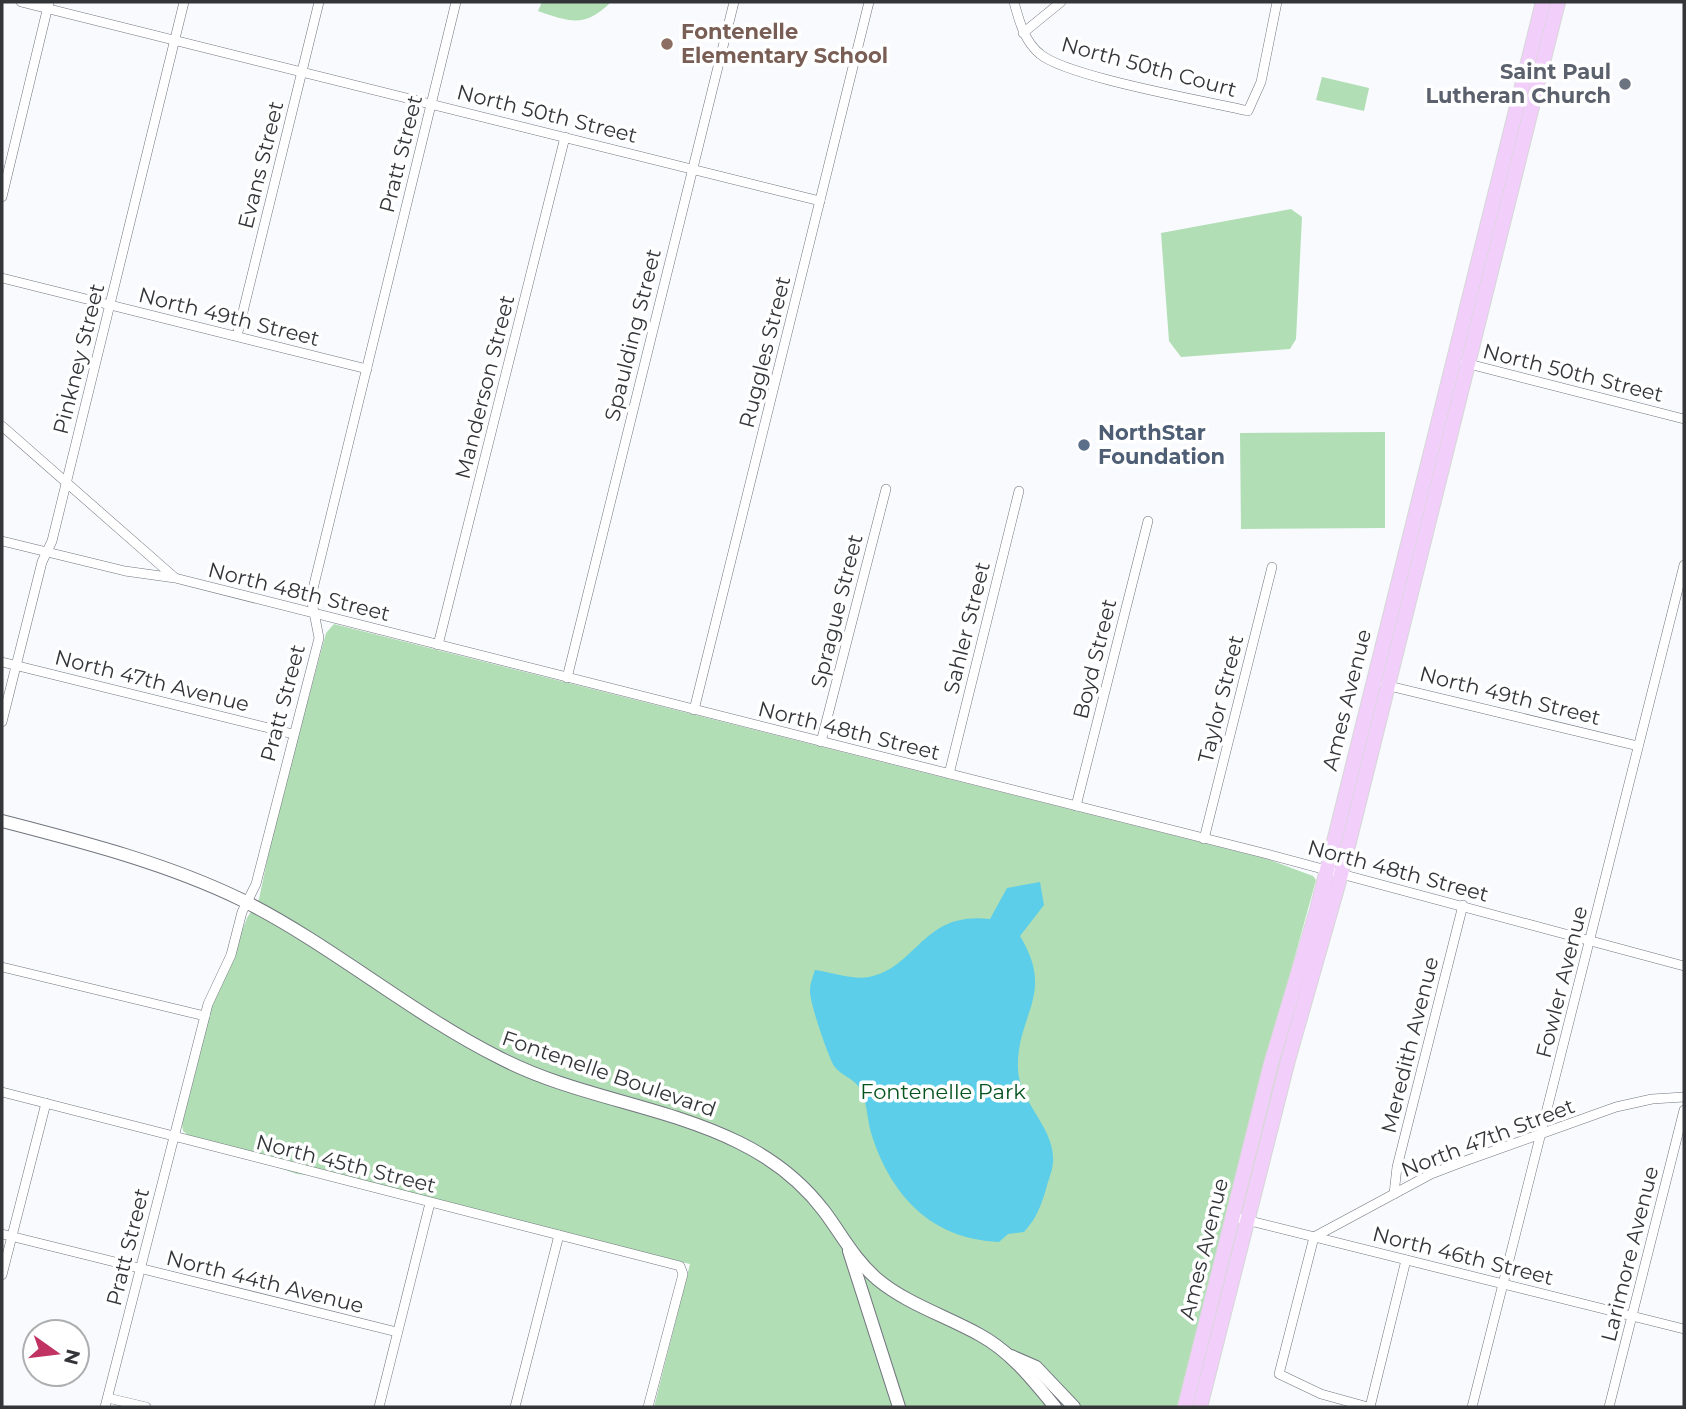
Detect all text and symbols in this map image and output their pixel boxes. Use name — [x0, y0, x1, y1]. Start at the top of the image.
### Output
place label: Fontenelle Elementary School — [681, 19, 888, 68]
street label: North 50th Court — [1059, 31, 1239, 102]
marker: Fontenelle Elementary School — [659, 36, 675, 52]
place label: Saint Paul Lutheran Church — [1425, 59, 1611, 108]
marker: Saint Paul Lutheran Church — [1617, 76, 1633, 92]
street label: North 50th Street — [454, 79, 640, 148]
street label: Pratt Street — [374, 92, 427, 215]
street label: Evans Street — [233, 98, 288, 231]
street label: Spaulding Street — [599, 246, 666, 424]
street label: Ruggles Street — [734, 273, 795, 430]
street label: Pinkney Street — [48, 281, 109, 437]
street label: North 49th Street — [136, 282, 322, 351]
street label: Manderson Street — [450, 292, 519, 481]
street label: North 50th Street — [1480, 338, 1666, 407]
place label: NorthStar Foundation — [1098, 420, 1225, 469]
marker: NorthStar Foundation — [1076, 437, 1092, 453]
street label: Sprague Street — [805, 532, 868, 690]
street label: North 48th Street — [206, 557, 393, 626]
street label: Sahler Street — [938, 559, 995, 697]
street label: Boyd Street — [1068, 596, 1122, 722]
street label: Ames Avenue — [1317, 626, 1376, 773]
street label: Taylor Street — [1193, 632, 1248, 765]
street label: Pratt Street — [255, 642, 310, 764]
street label: North 47th Avenue — [52, 644, 252, 717]
street label: North 49th Street — [1417, 661, 1603, 730]
street label: North 48th Street — [756, 696, 943, 765]
street label: North 48th Street — [1305, 834, 1491, 907]
street label: Fowler Avenue — [1531, 903, 1592, 1060]
street label: Meredith Avenue — [1376, 954, 1444, 1136]
street label: Fontenelle Boulevard — [499, 1025, 719, 1122]
park label: Fontenelle Park — [860, 1079, 1026, 1104]
street label: North 47th Street — [1398, 1093, 1578, 1182]
street label: North 45th Street — [254, 1129, 439, 1198]
street label: Larimore Avenue — [1596, 1164, 1663, 1344]
street label: Ames Avenue — [1174, 1175, 1233, 1322]
street label: Pratt Street — [101, 1185, 154, 1308]
street label: North 46th Street — [1370, 1221, 1556, 1290]
street label: North 44th Avenue — [164, 1245, 366, 1318]
north arrow — [21, 1318, 91, 1388]
text: N — [59, 1347, 85, 1367]

